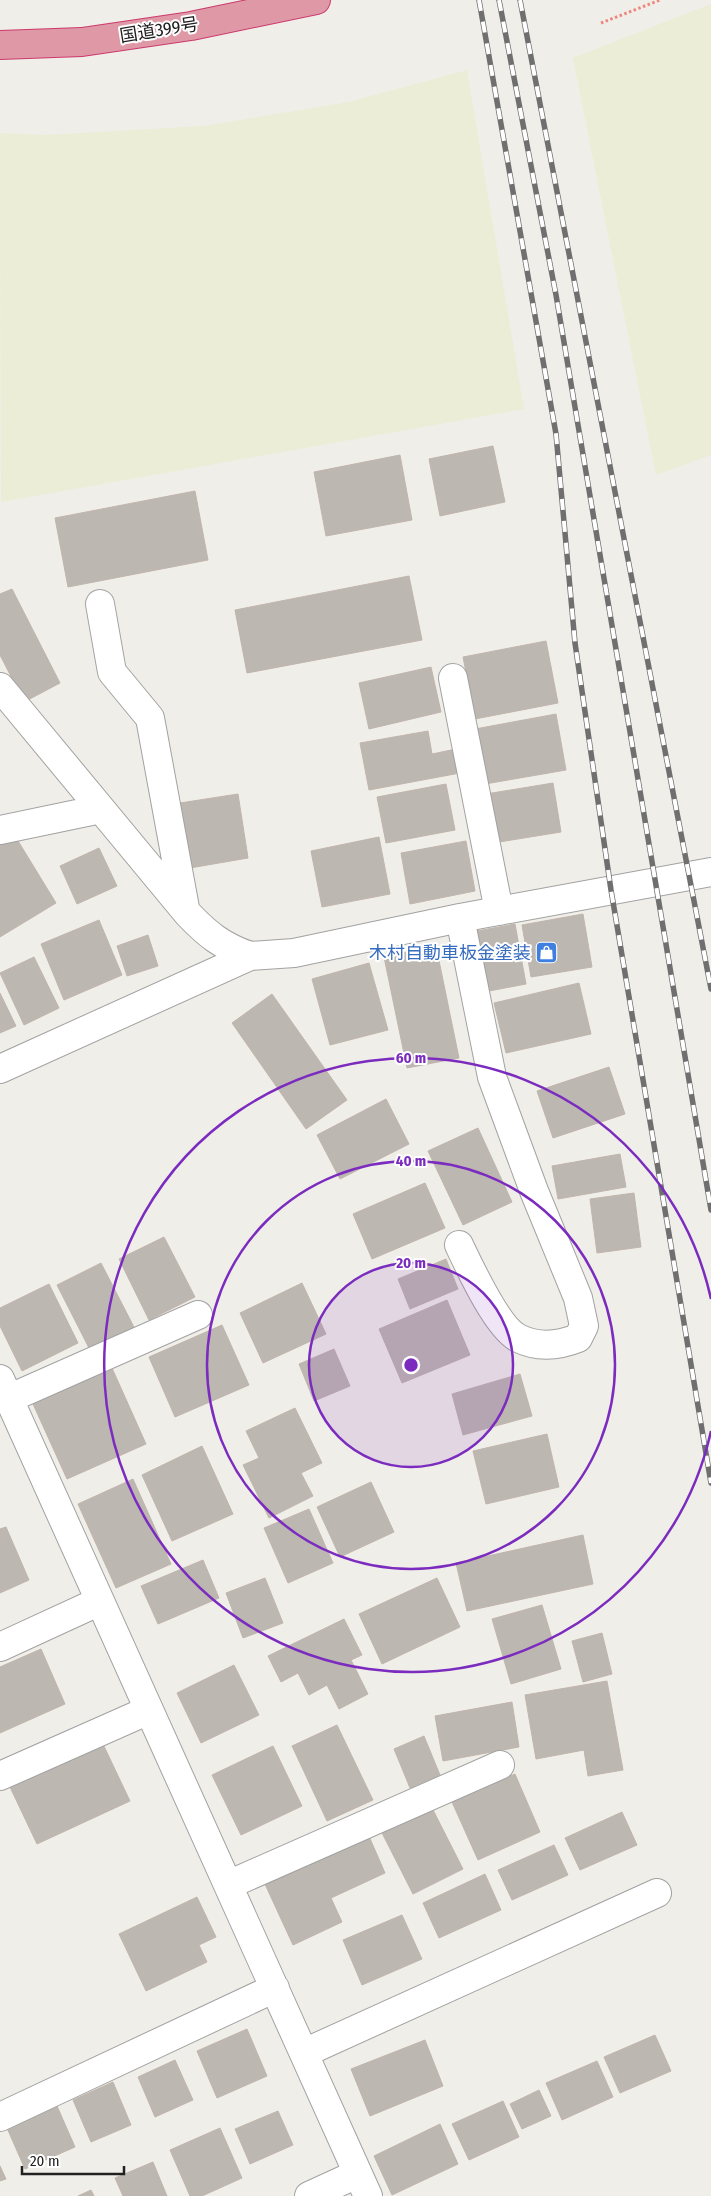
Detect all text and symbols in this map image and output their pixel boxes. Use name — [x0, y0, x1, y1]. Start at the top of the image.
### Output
street label: 国道399号 — [118, 13, 200, 47]
shop icon: 木村自動車板金塗装 — [535, 941, 559, 965]
place label: 木村自動車板金塗装 — [369, 942, 531, 964]
text: 60 m — [396, 1049, 426, 1067]
text: 40 m — [396, 1152, 426, 1170]
text: 20 m — [395, 1254, 426, 1272]
centre of rings — [402, 1356, 420, 1374]
scale bar — [22, 2144, 125, 2176]
text: 20 m — [30, 2152, 60, 2170]

